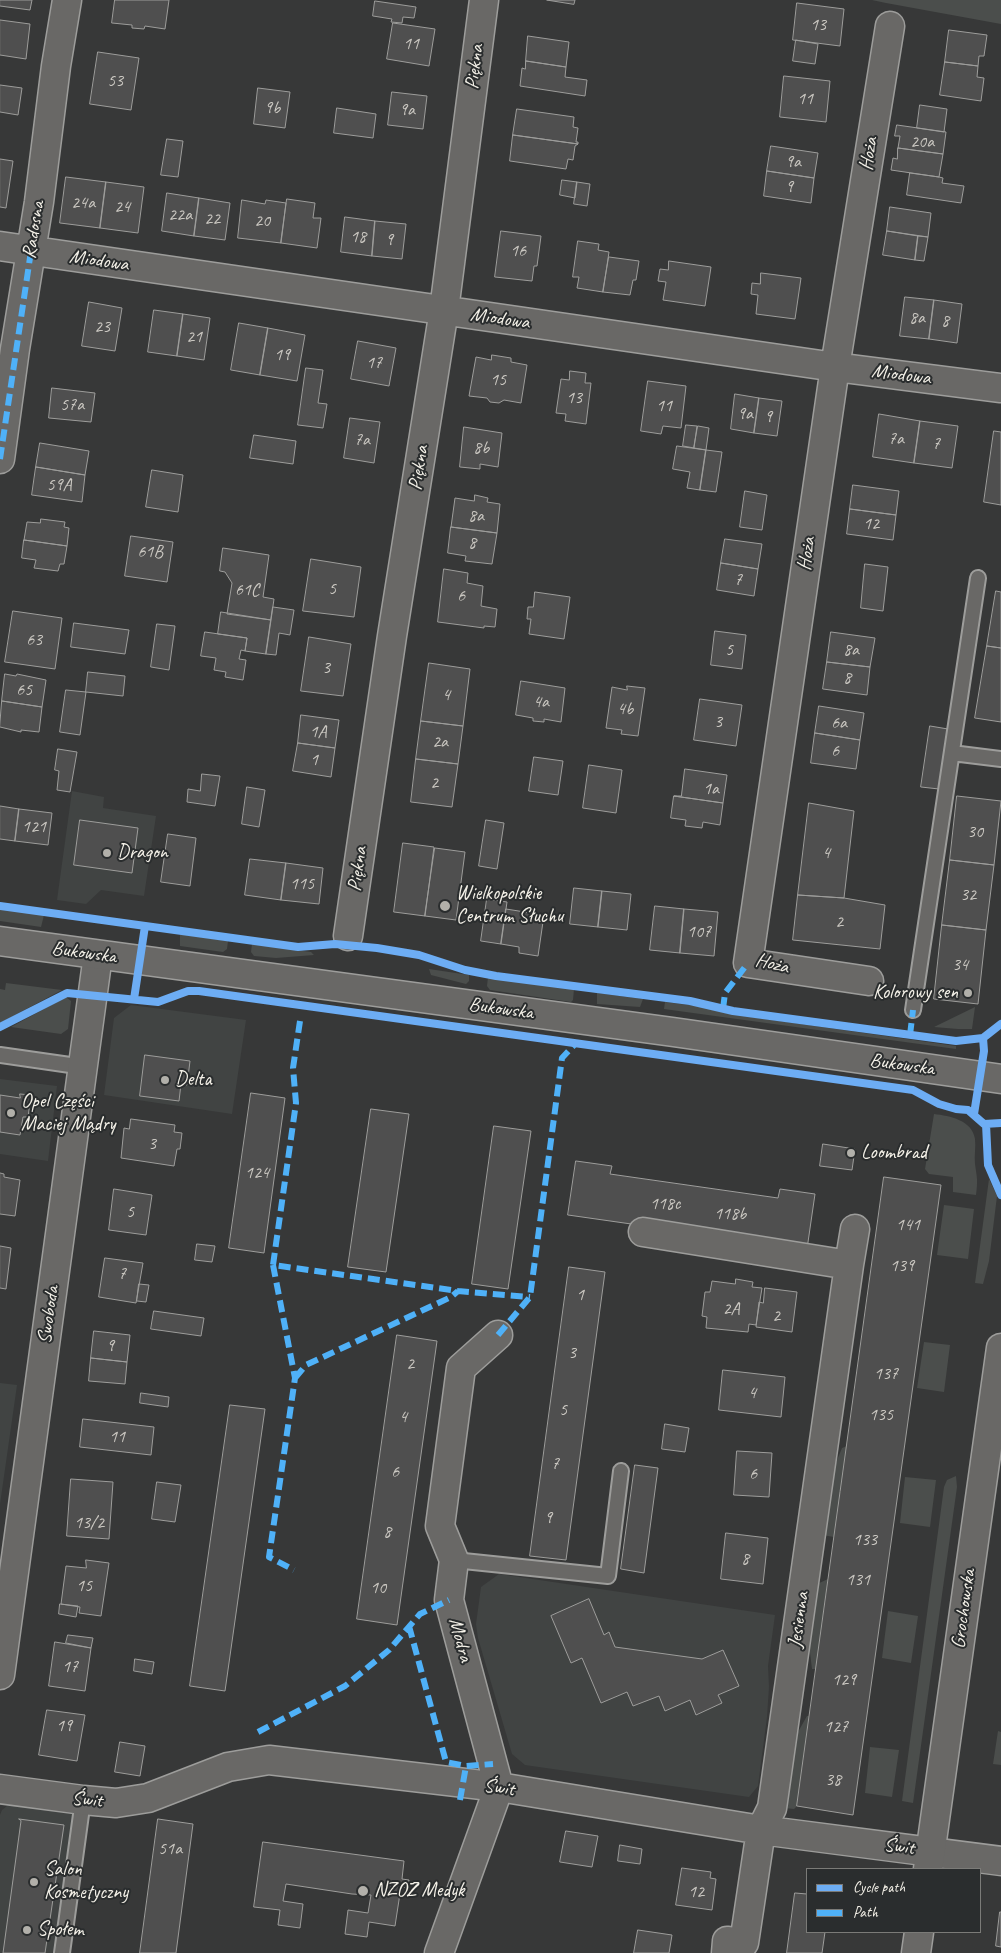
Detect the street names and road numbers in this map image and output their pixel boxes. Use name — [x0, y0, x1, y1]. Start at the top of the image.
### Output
street label: Piękna — [460, 43, 490, 91]
street label: Hoża — [855, 136, 883, 172]
street label: Radosna — [18, 199, 50, 261]
street label: Miodowa — [68, 245, 130, 277]
street label: Miodowa — [469, 303, 531, 335]
street label: Miodowa — [870, 359, 932, 391]
street label: Piękna — [404, 444, 434, 492]
street label: Hoża — [793, 536, 821, 572]
street label: Piękna — [343, 845, 373, 893]
street label: Bukowska — [50, 937, 118, 969]
street label: Hoża — [753, 948, 791, 980]
street label: Bukowska — [467, 993, 535, 1025]
street label: Bukowska — [868, 1049, 936, 1081]
street label: Swoboda — [33, 1284, 65, 1346]
street label: Grochowska — [947, 1568, 981, 1650]
street label: Jesienna — [783, 1590, 815, 1650]
street label: Modra — [443, 1615, 477, 1665]
street label: Świt — [482, 1774, 516, 1802]
street label: Świt — [71, 1787, 103, 1813]
street label: Świt — [882, 1833, 916, 1861]

